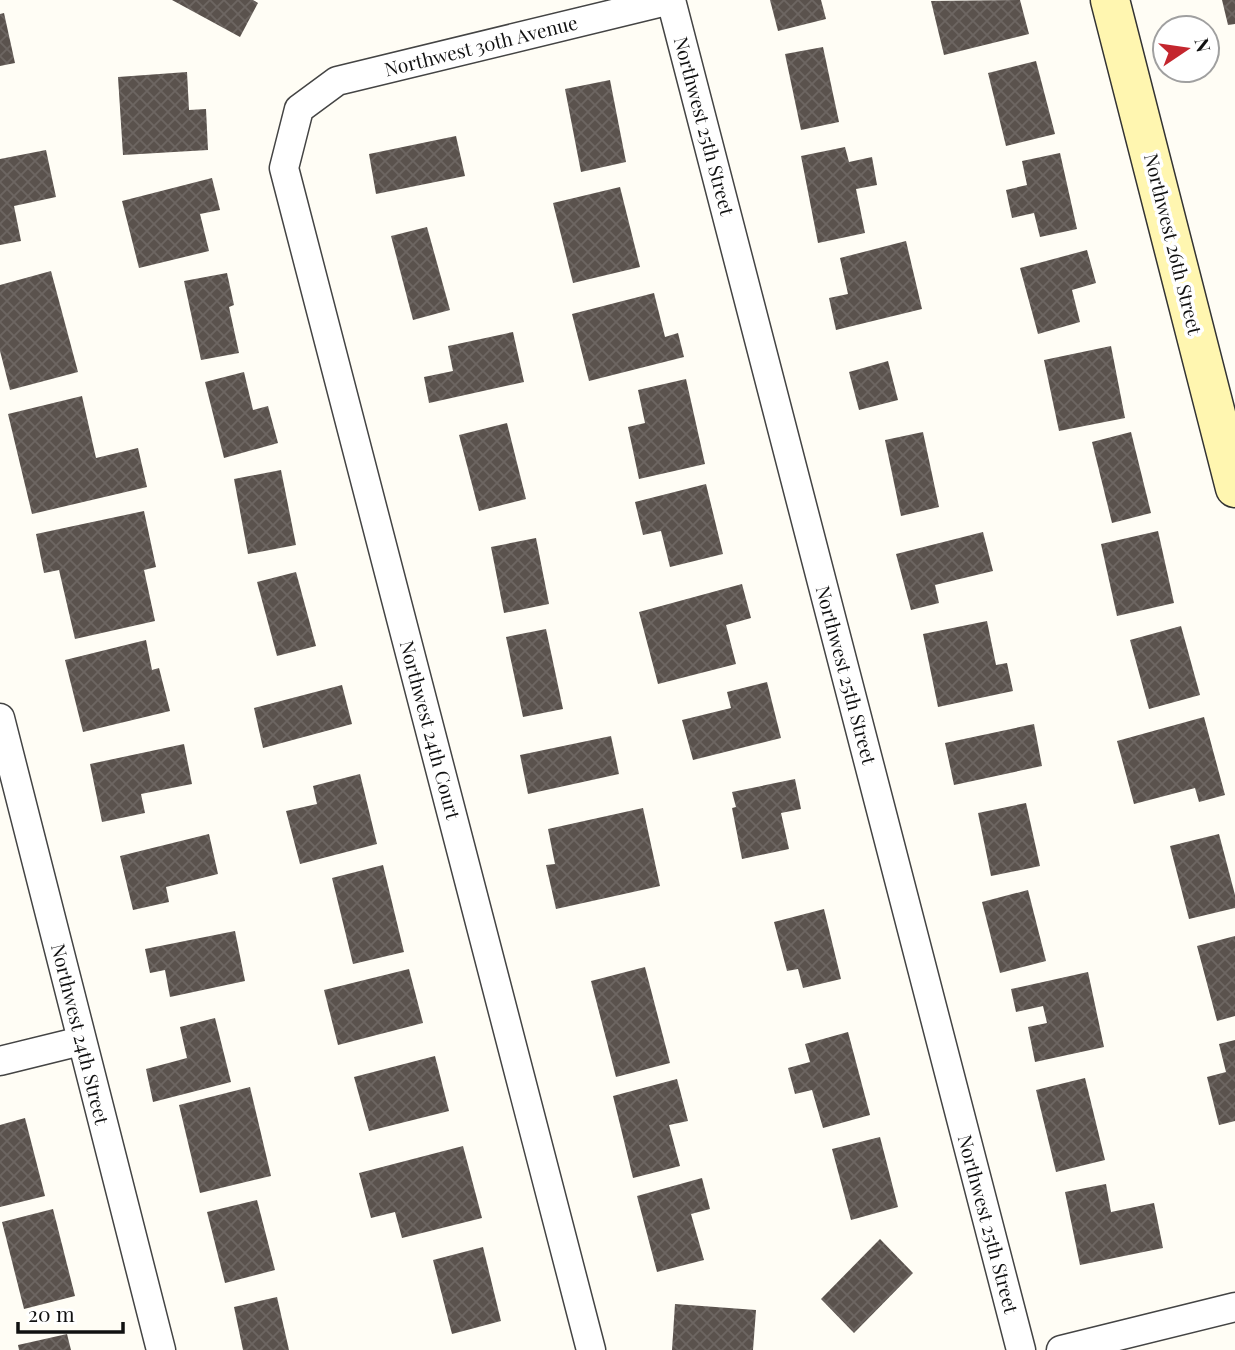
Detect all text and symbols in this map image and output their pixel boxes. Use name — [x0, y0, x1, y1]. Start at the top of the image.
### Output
street label: Northwest 30th Avenue — [382, 8, 580, 82]
north arrow — [1151, 14, 1221, 84]
street label: Northwest 25th Street — [669, 34, 741, 218]
text: N — [1189, 35, 1218, 55]
street label: Northwest 26th Street — [1139, 150, 1209, 337]
street label: Northwest 25th Street — [811, 583, 883, 767]
street label: Northwest 24th Court — [395, 637, 467, 822]
street label: Northwest 24th Street — [46, 941, 116, 1127]
street label: Northwest 25th Street — [953, 1132, 1025, 1316]
scale bar — [18, 1290, 122, 1334]
text: 20 m — [28, 1299, 75, 1327]

